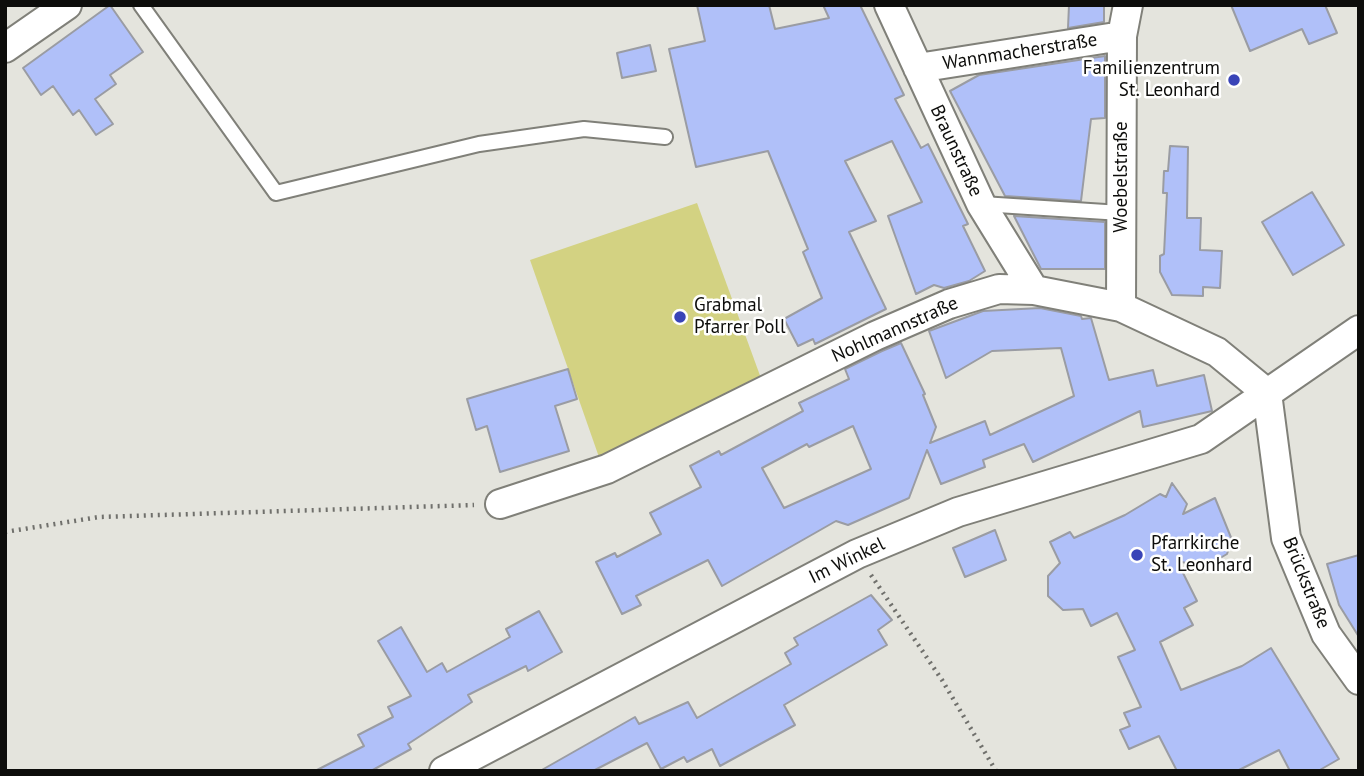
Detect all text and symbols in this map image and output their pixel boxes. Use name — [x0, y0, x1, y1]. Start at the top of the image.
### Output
street label: Wannmacherstraße — [941, 29, 1099, 75]
place label: Familienzentrum St. Leonhard — [1083, 58, 1220, 102]
marker: Familienzentrum St. Leonhard — [1226, 72, 1242, 88]
street label: Braunstraße — [925, 101, 987, 201]
street label: Woebelstraße — [1111, 121, 1133, 233]
street label: Nohlmannstraße — [828, 292, 962, 368]
place label: Grabmal Pfarrer Poll — [694, 295, 785, 339]
marker: Grabmal Pfarrer Poll — [672, 309, 688, 325]
street label: Im Winkel — [805, 533, 889, 589]
place label: Pfarrkirche St. Leonhard — [1151, 533, 1252, 577]
street label: Brückstraße — [1277, 534, 1335, 632]
marker: Pfarrkirche St. Leonhard — [1129, 547, 1145, 563]

